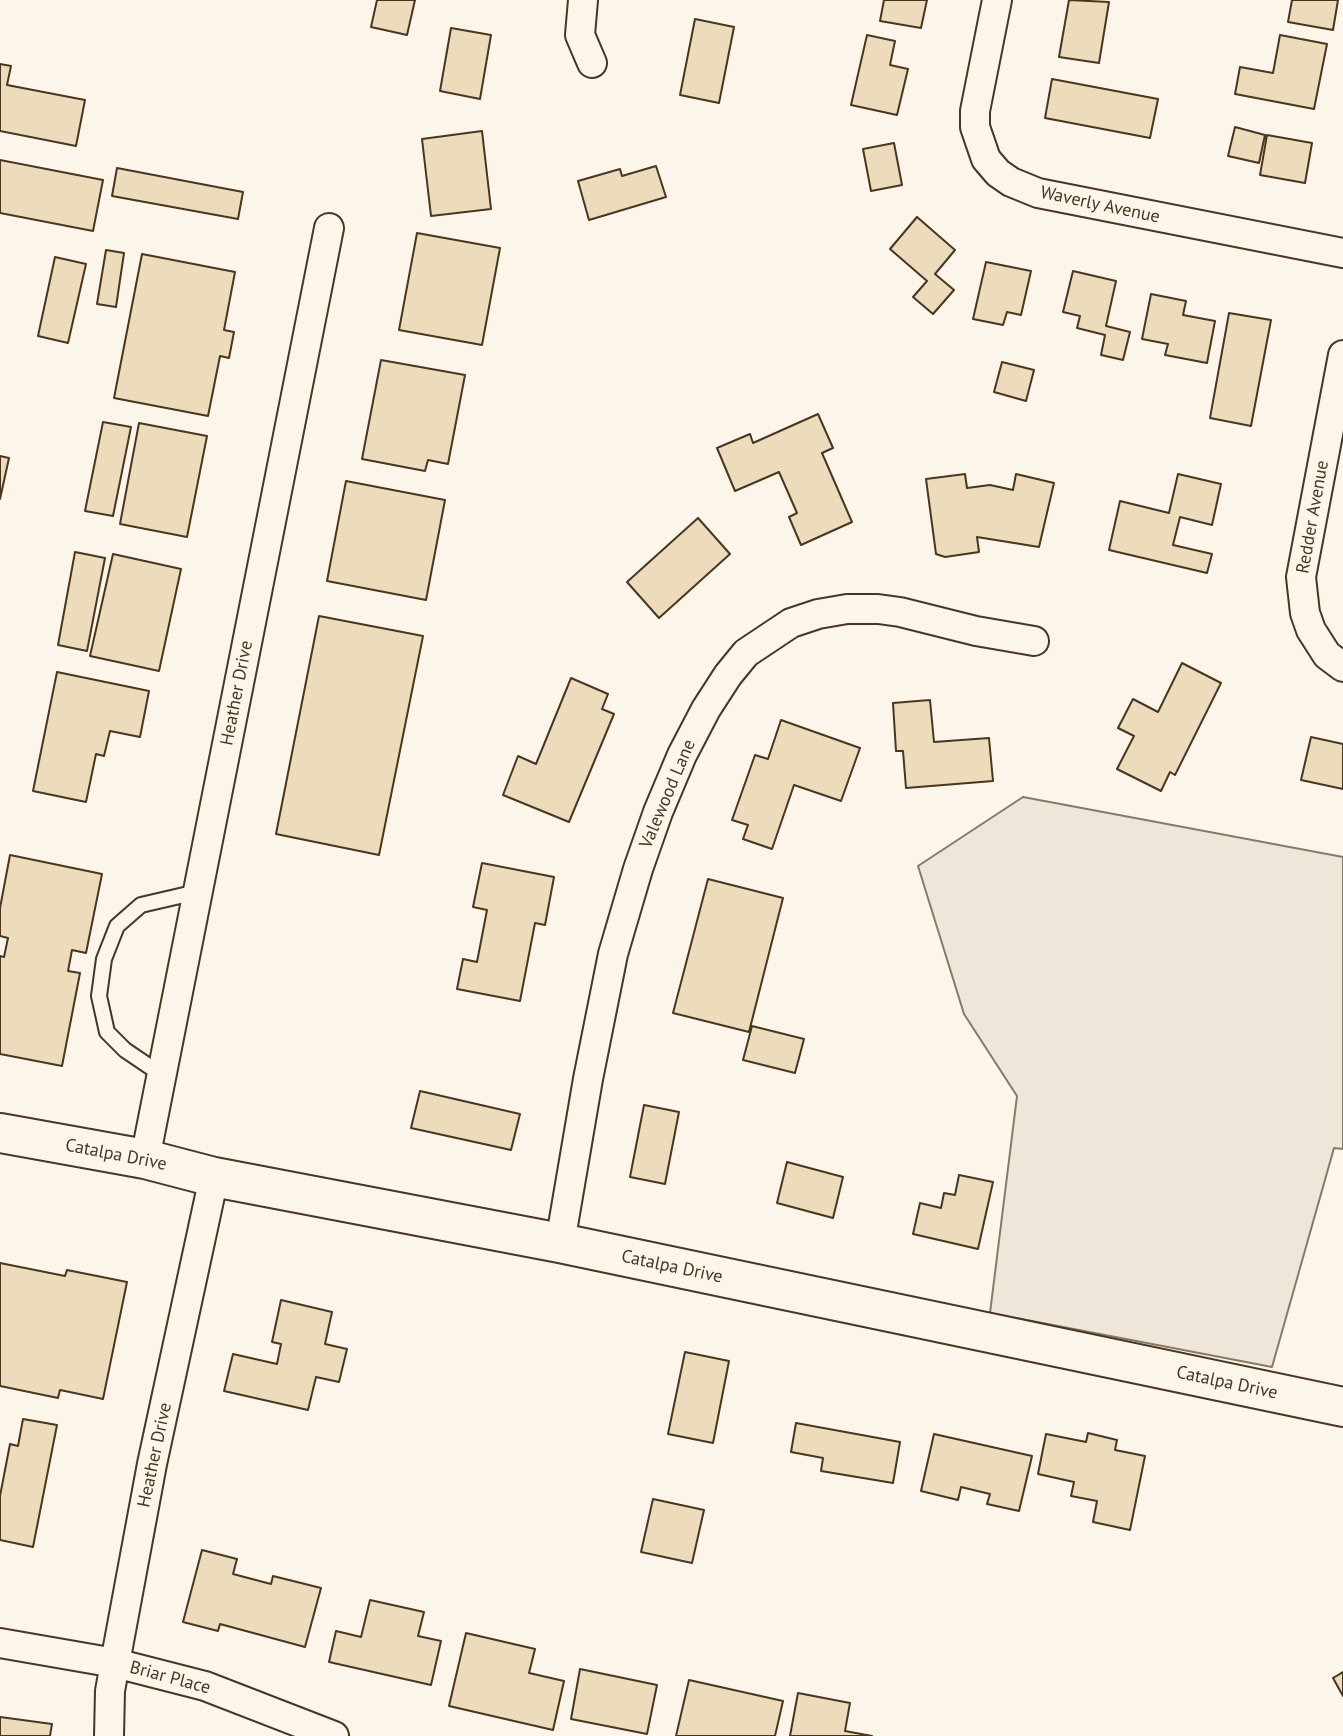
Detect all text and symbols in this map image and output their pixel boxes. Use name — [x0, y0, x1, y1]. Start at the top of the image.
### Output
street label: Waverly Avenue — [1038, 182, 1162, 228]
street label: Redder Avenue — [1292, 459, 1334, 575]
street label: Heather Drive — [216, 639, 258, 747]
street label: Valewood Lane — [635, 736, 701, 852]
street label: Catalpa Drive — [63, 1135, 169, 1175]
street label: Catalpa Drive — [619, 1246, 725, 1288]
street label: Catalpa Drive — [1174, 1362, 1280, 1404]
street label: Heather Drive — [133, 1401, 177, 1509]
street label: Briar Place — [127, 1657, 213, 1699]

